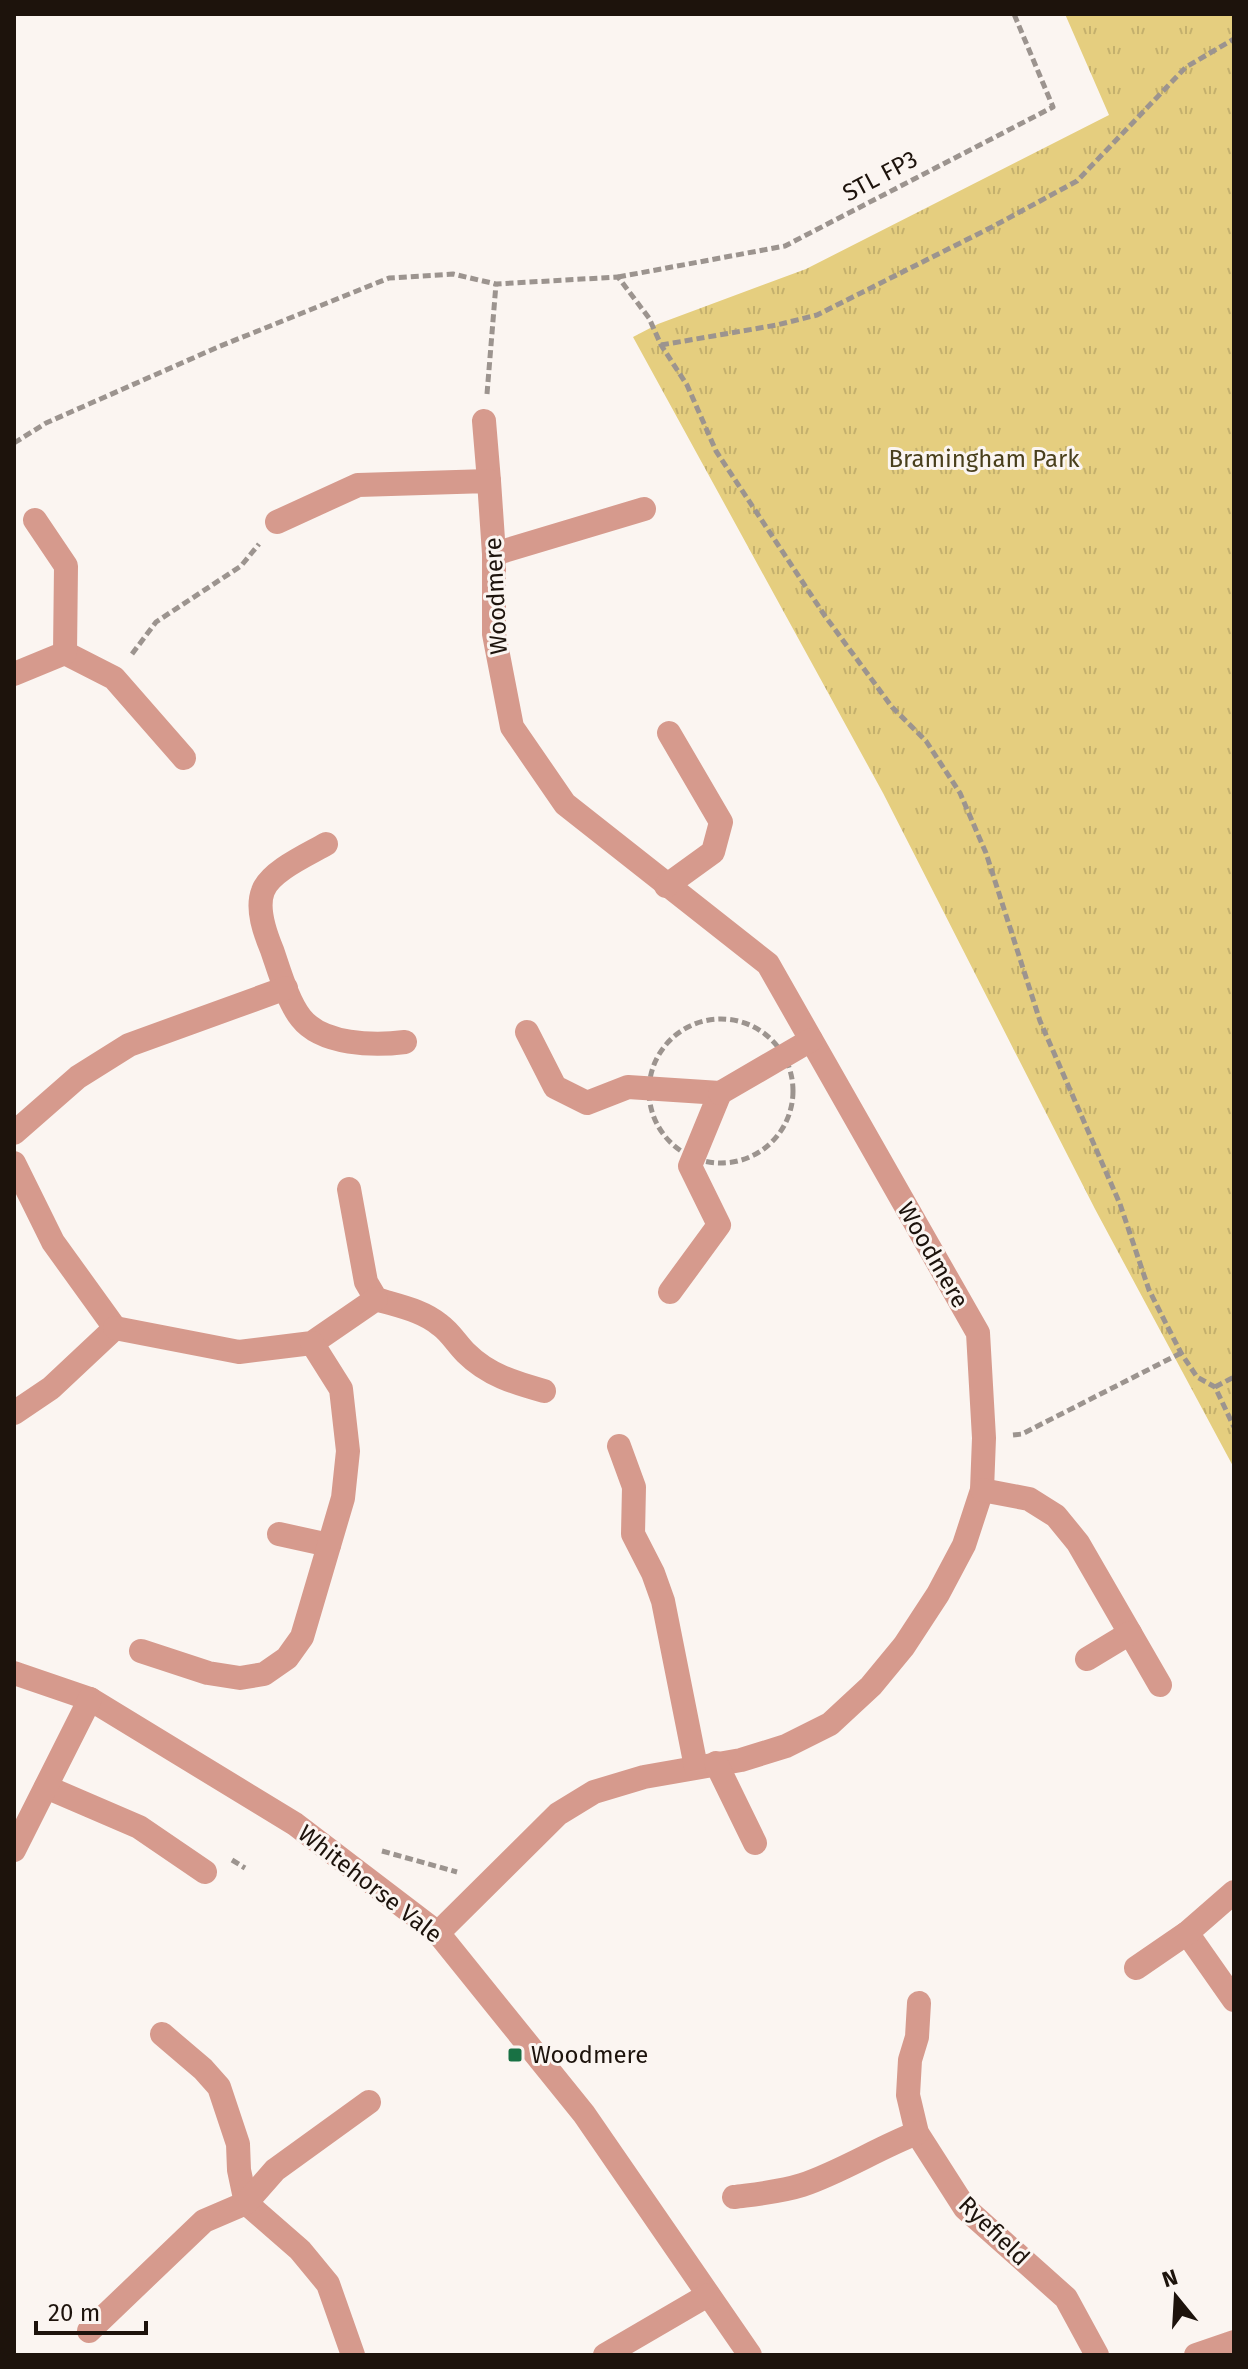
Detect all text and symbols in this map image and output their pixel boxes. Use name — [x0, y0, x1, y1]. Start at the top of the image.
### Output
street label: STL FP3 — [838, 145, 922, 207]
park label: Bramingham Park — [888, 445, 1080, 473]
street label: Woodmere — [479, 537, 513, 655]
street label: Woodmere — [892, 1197, 974, 1313]
street label: Whitehorse Vale — [292, 1819, 448, 1949]
place label: Woodmere — [531, 2041, 648, 2069]
marker: Woodmere — [506, 2046, 524, 2064]
street label: Ryefield — [953, 2191, 1035, 2271]
north arrow — [1136, 2257, 1216, 2337]
text: N — [1159, 2263, 1181, 2294]
scale bar — [36, 2285, 146, 2335]
text: 20 m — [48, 2299, 100, 2327]

